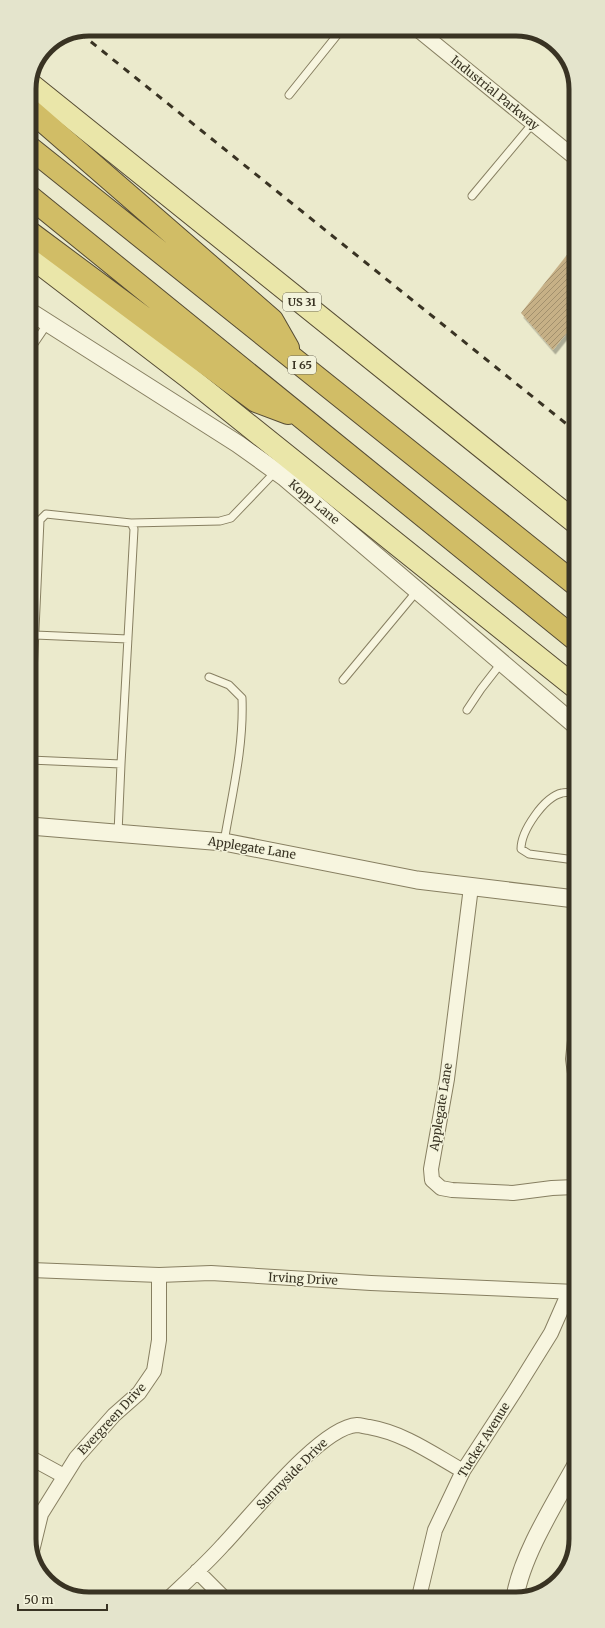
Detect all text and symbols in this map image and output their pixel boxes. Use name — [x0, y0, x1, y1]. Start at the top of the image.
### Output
street label: Industrial Parkway — [448, 52, 543, 133]
road number: US 31 — [283, 293, 321, 311]
road number: I 65 — [288, 356, 316, 374]
street label: Kopp Lane — [286, 476, 343, 527]
street label: Applegate Lane — [206, 833, 297, 862]
street label: Applegate Lane — [426, 1062, 455, 1153]
street label: Irving Drive — [268, 1269, 338, 1288]
street label: Evergreen Drive — [75, 1380, 149, 1458]
street label: Tucker Avenue — [455, 1399, 513, 1480]
street label: Sunnyside Drive — [253, 1435, 330, 1512]
scale bar — [18, 1586, 107, 1612]
text: 50 m — [24, 1592, 53, 1607]

